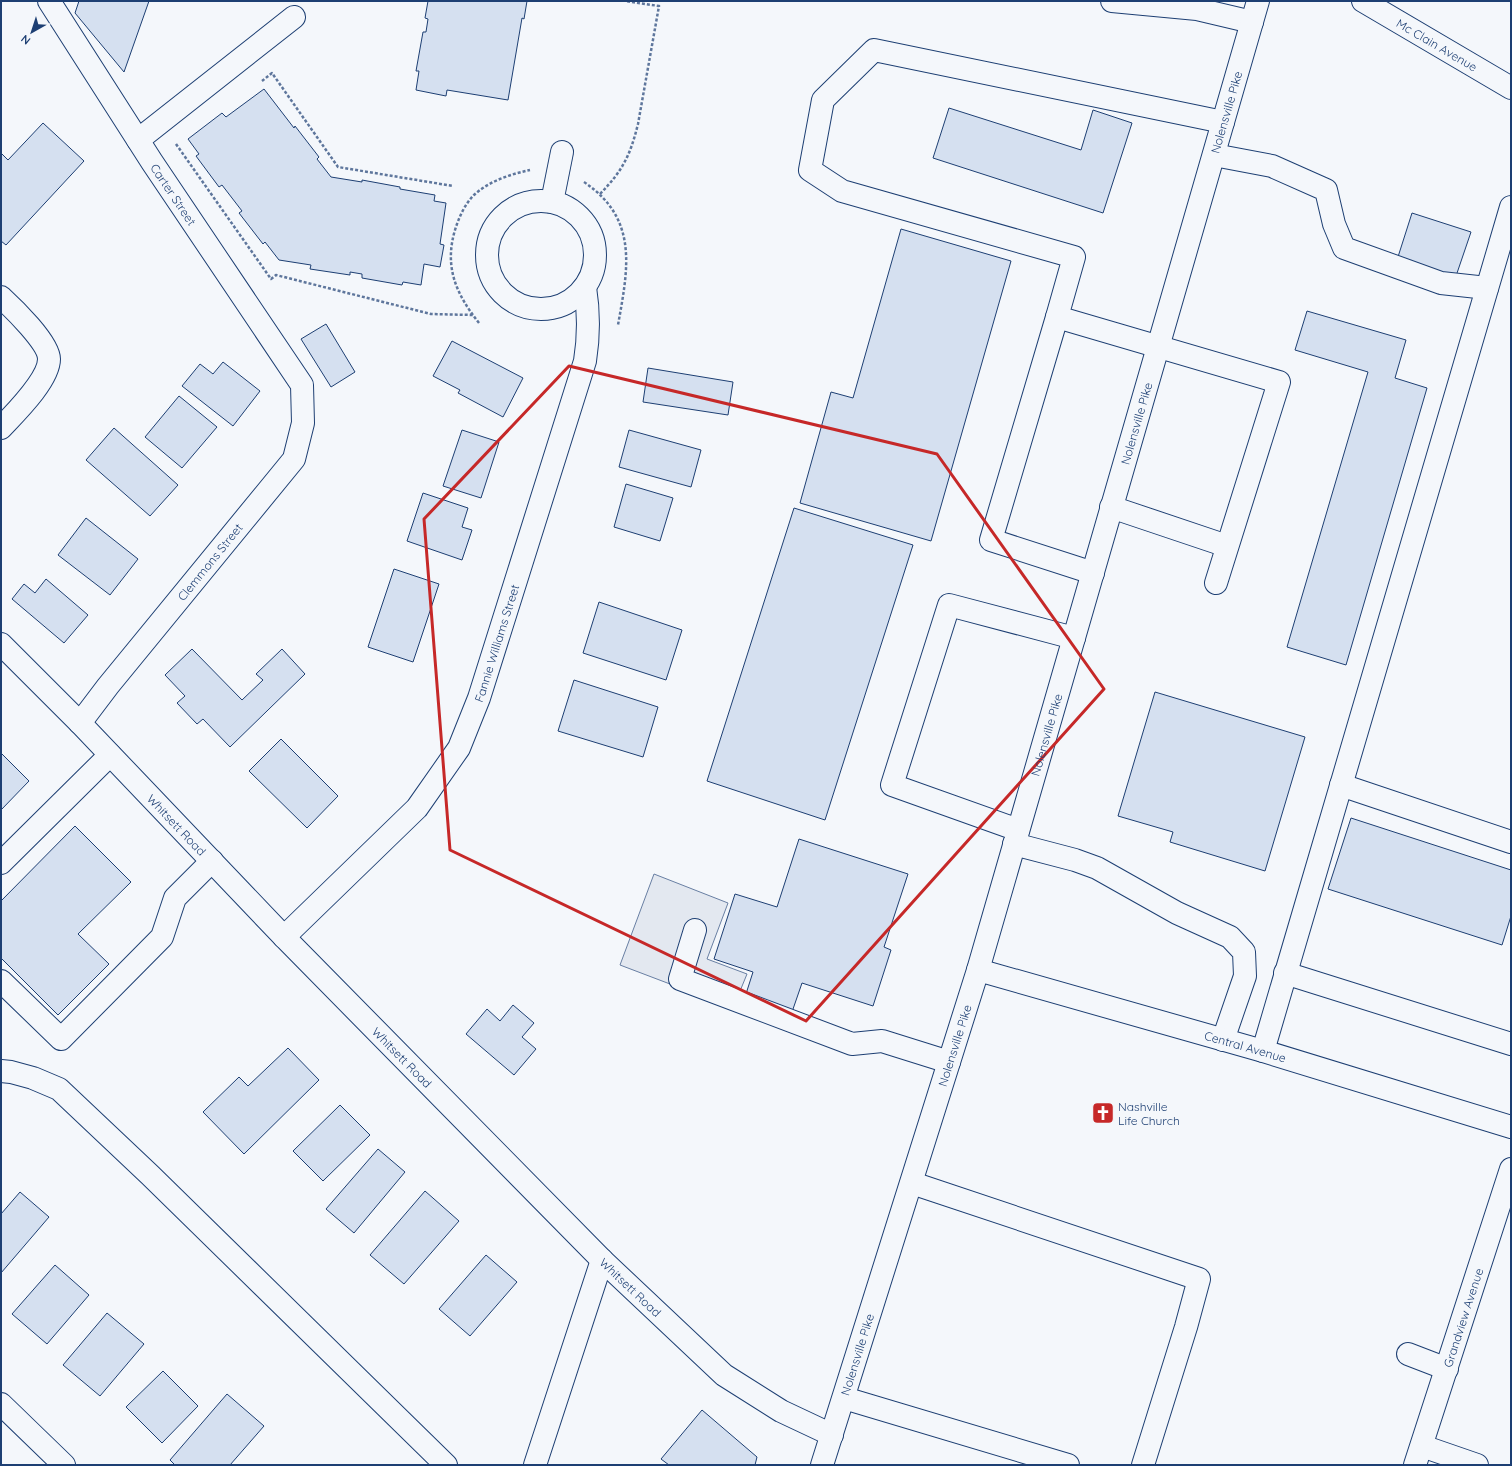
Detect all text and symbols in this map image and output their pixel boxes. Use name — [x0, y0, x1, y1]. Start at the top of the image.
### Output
north arrow — [12, 12, 52, 52]
street label: Mc Clain Avenue — [1394, 15, 1480, 74]
text: N — [18, 32, 33, 48]
street label: Nolensville Pike — [1207, 69, 1245, 155]
street label: Carter Street — [148, 160, 200, 228]
street label: Nolensville Pike — [1117, 380, 1155, 466]
street label: Clemmons Street — [174, 520, 246, 604]
street label: Fannie Williams Street — [471, 582, 522, 704]
street label: Nolensville Pike — [1027, 691, 1065, 778]
street label: Whitsett Road — [144, 791, 209, 858]
street label: Nolensville Pike — [934, 1002, 974, 1088]
street label: Whitsett Road — [369, 1024, 435, 1091]
street label: Central Avenue — [1203, 1027, 1288, 1065]
place label: Nashville Life Church — [1118, 1099, 1180, 1128]
church icon: Nashville Life Church — [1090, 1100, 1116, 1126]
street label: Whitsett Road — [597, 1254, 665, 1320]
street label: Grandview Avenue — [1440, 1266, 1486, 1369]
street label: Nolensville Pike — [837, 1311, 877, 1397]

